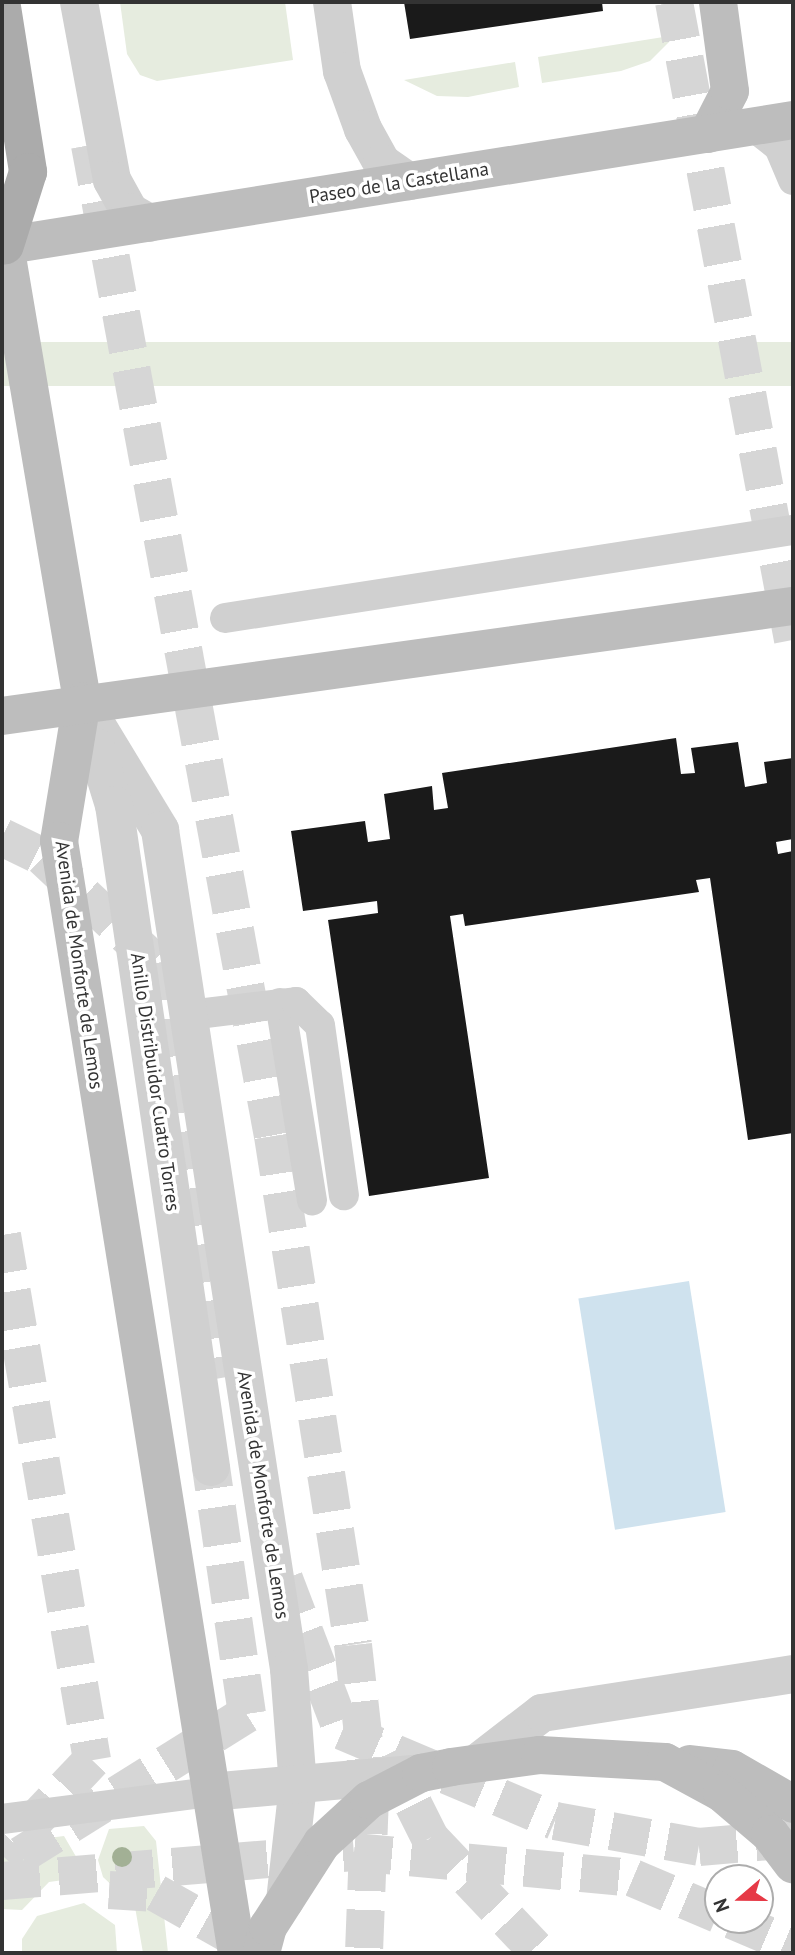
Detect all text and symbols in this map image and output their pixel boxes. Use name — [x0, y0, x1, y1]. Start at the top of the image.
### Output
street label: Paseo de la Castellana — [308, 158, 490, 208]
street label: Avenida de Monforte de Lemos — [50, 839, 108, 1091]
street label: Anillo Distribuidor Cuatro Torres — [126, 951, 184, 1213]
street label: Avenida de Monforte de Lemos — [232, 1369, 294, 1621]
north arrow — [704, 1864, 774, 1934]
text: N — [708, 1896, 735, 1915]

